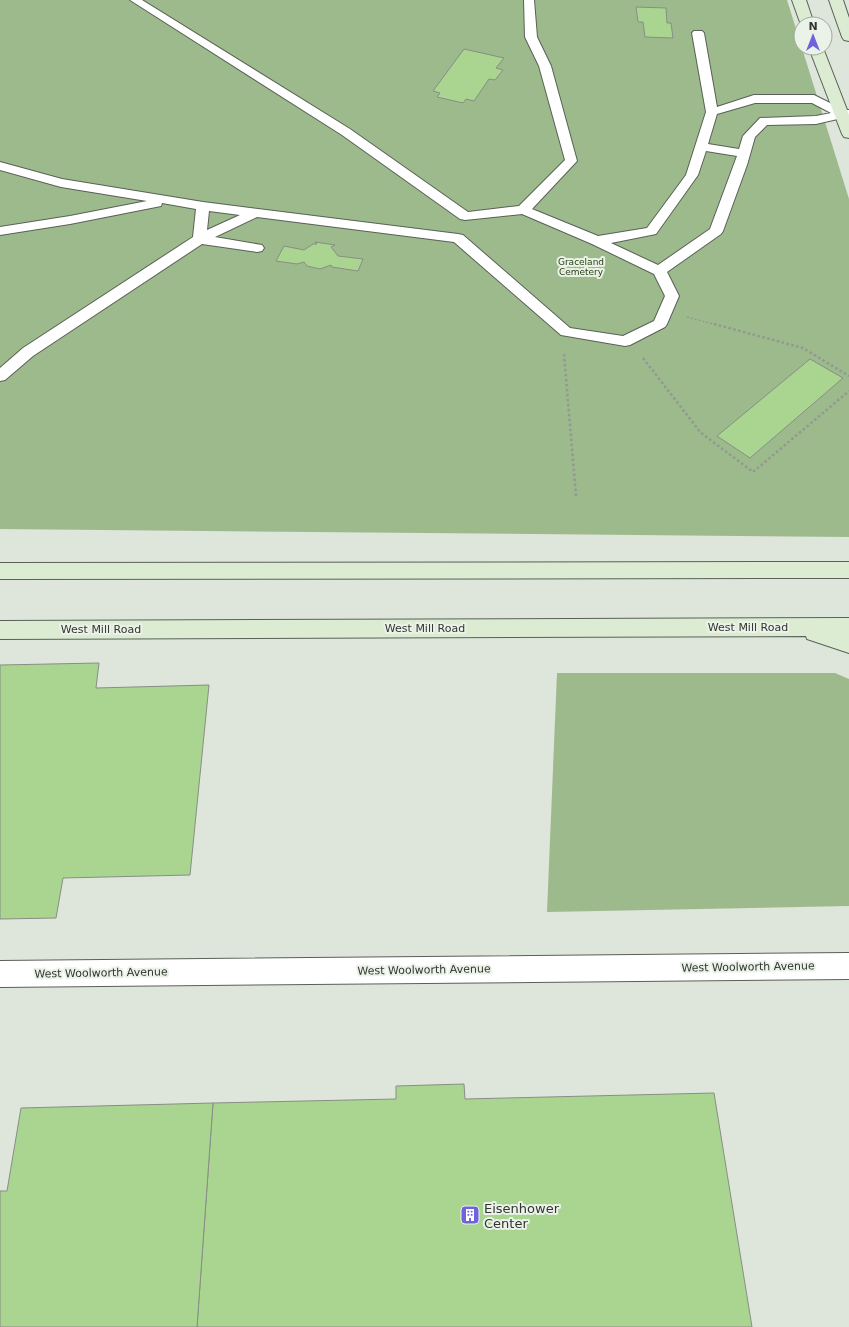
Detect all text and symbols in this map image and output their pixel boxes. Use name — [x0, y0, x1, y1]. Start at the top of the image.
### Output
north arrow — [793, 16, 833, 56]
text: N — [808, 20, 818, 33]
park label: Graceland Cemetery — [558, 257, 604, 277]
street label: West Mill Road — [708, 621, 788, 634]
street label: West Mill Road — [385, 622, 465, 635]
street label: West Mill Road — [61, 623, 141, 636]
street label: West Woolworth Avenue — [681, 959, 815, 975]
street label: West Woolworth Avenue — [357, 962, 491, 978]
street label: West Woolworth Avenue — [34, 965, 168, 981]
place label: Eisenhower Center — [484, 1201, 560, 1231]
building icon: Eisenhower Center — [459, 1204, 481, 1226]

